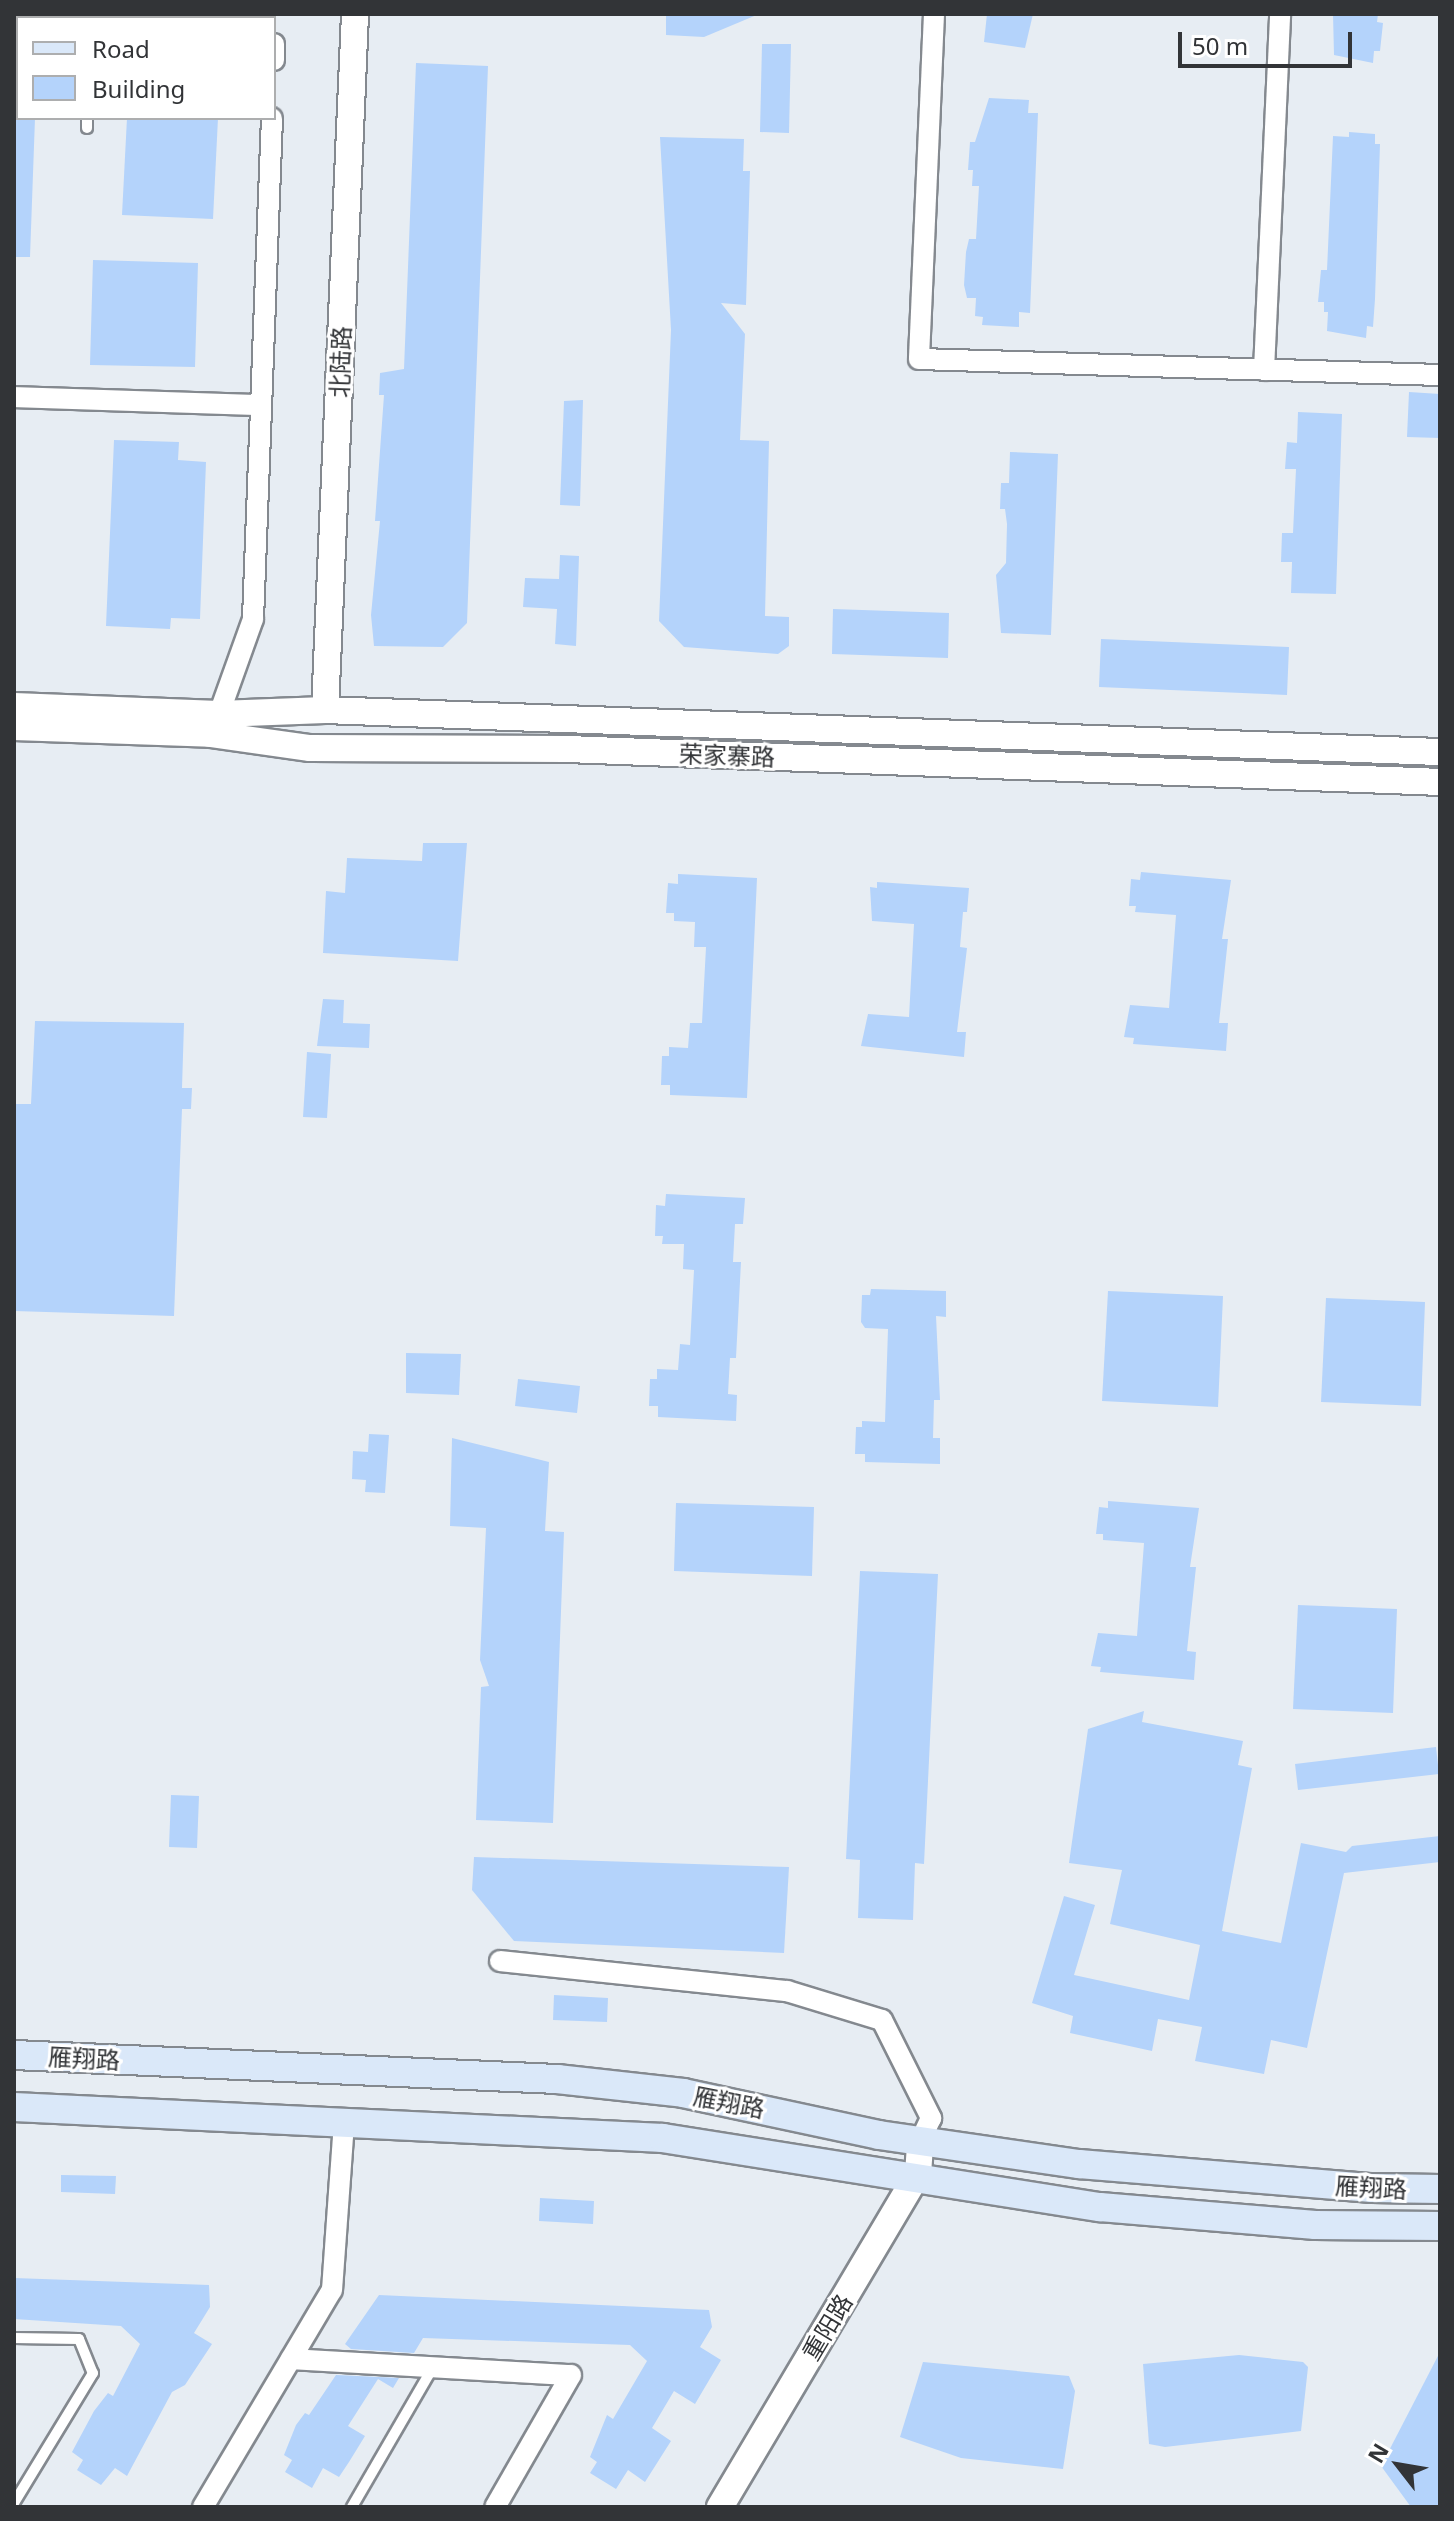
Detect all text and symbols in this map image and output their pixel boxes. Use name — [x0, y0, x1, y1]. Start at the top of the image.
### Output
legend — [16, 16, 276, 120]
scale bar — [1182, 16, 1356, 66]
text: 50 m — [1192, 29, 1248, 62]
text: Road — [92, 32, 150, 65]
text: Building — [92, 72, 185, 105]
street label: 北陆路 — [324, 326, 356, 398]
street label: 荣家寨路 — [679, 739, 775, 771]
street label: 雁翔路 — [47, 2042, 121, 2074]
street label: 雁翔路 — [691, 2081, 767, 2123]
street label: 雁翔路 — [1334, 2171, 1408, 2203]
street label: 重阳路 — [796, 2289, 858, 2365]
north arrow — [1358, 2425, 1438, 2505]
text: N — [1360, 2437, 1395, 2468]

